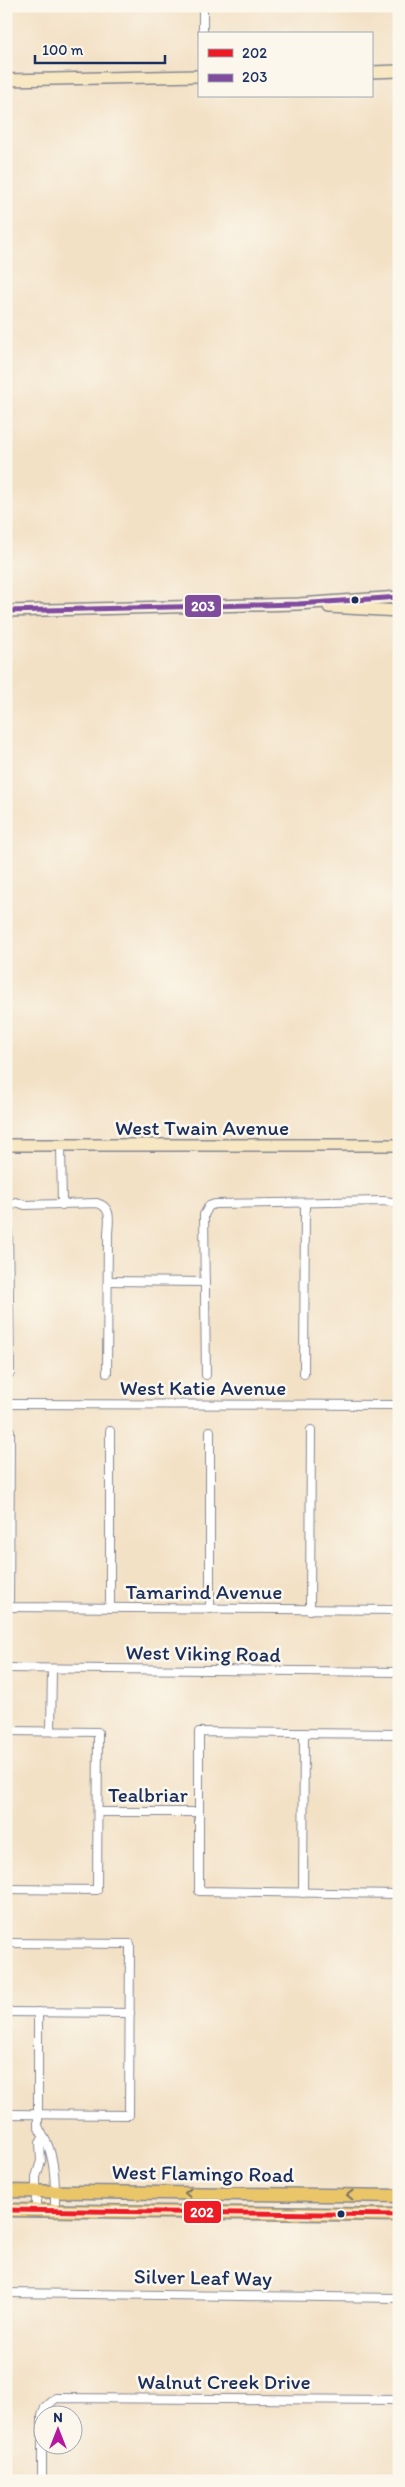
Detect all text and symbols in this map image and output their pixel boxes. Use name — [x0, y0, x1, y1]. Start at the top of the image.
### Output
scale bar — [35, 32, 165, 64]
legend — [198, 32, 372, 98]
text: 100 m — [42, 41, 84, 59]
text: 202 — [242, 44, 267, 62]
text: 203 — [242, 68, 267, 86]
line badge: 203 — [184, 594, 222, 618]
unlabelled marker — [350, 595, 360, 605]
text: 203 — [191, 598, 215, 615]
street label: West Twain Avenue — [115, 1115, 289, 1140]
street label: West Katie Avenue — [120, 1375, 286, 1400]
street label: Tamarind Avenue — [126, 1579, 282, 1604]
street label: West Viking Road — [125, 1639, 281, 1667]
street label: Tealbriar — [108, 1782, 189, 1807]
street label: West Flamingo Road — [111, 2159, 295, 2187]
one-way arrow — [183, 2188, 191, 2198]
one-way arrow — [346, 2190, 354, 2200]
line badge: 202 — [183, 2200, 222, 2224]
text: 202 — [190, 2204, 214, 2221]
unlabelled marker — [336, 2209, 346, 2219]
street label: Silver Leaf Way — [134, 2263, 272, 2291]
street label: Walnut Creek Drive — [137, 2369, 311, 2394]
north arrow — [32, 2404, 82, 2454]
text: N — [53, 2409, 63, 2426]

